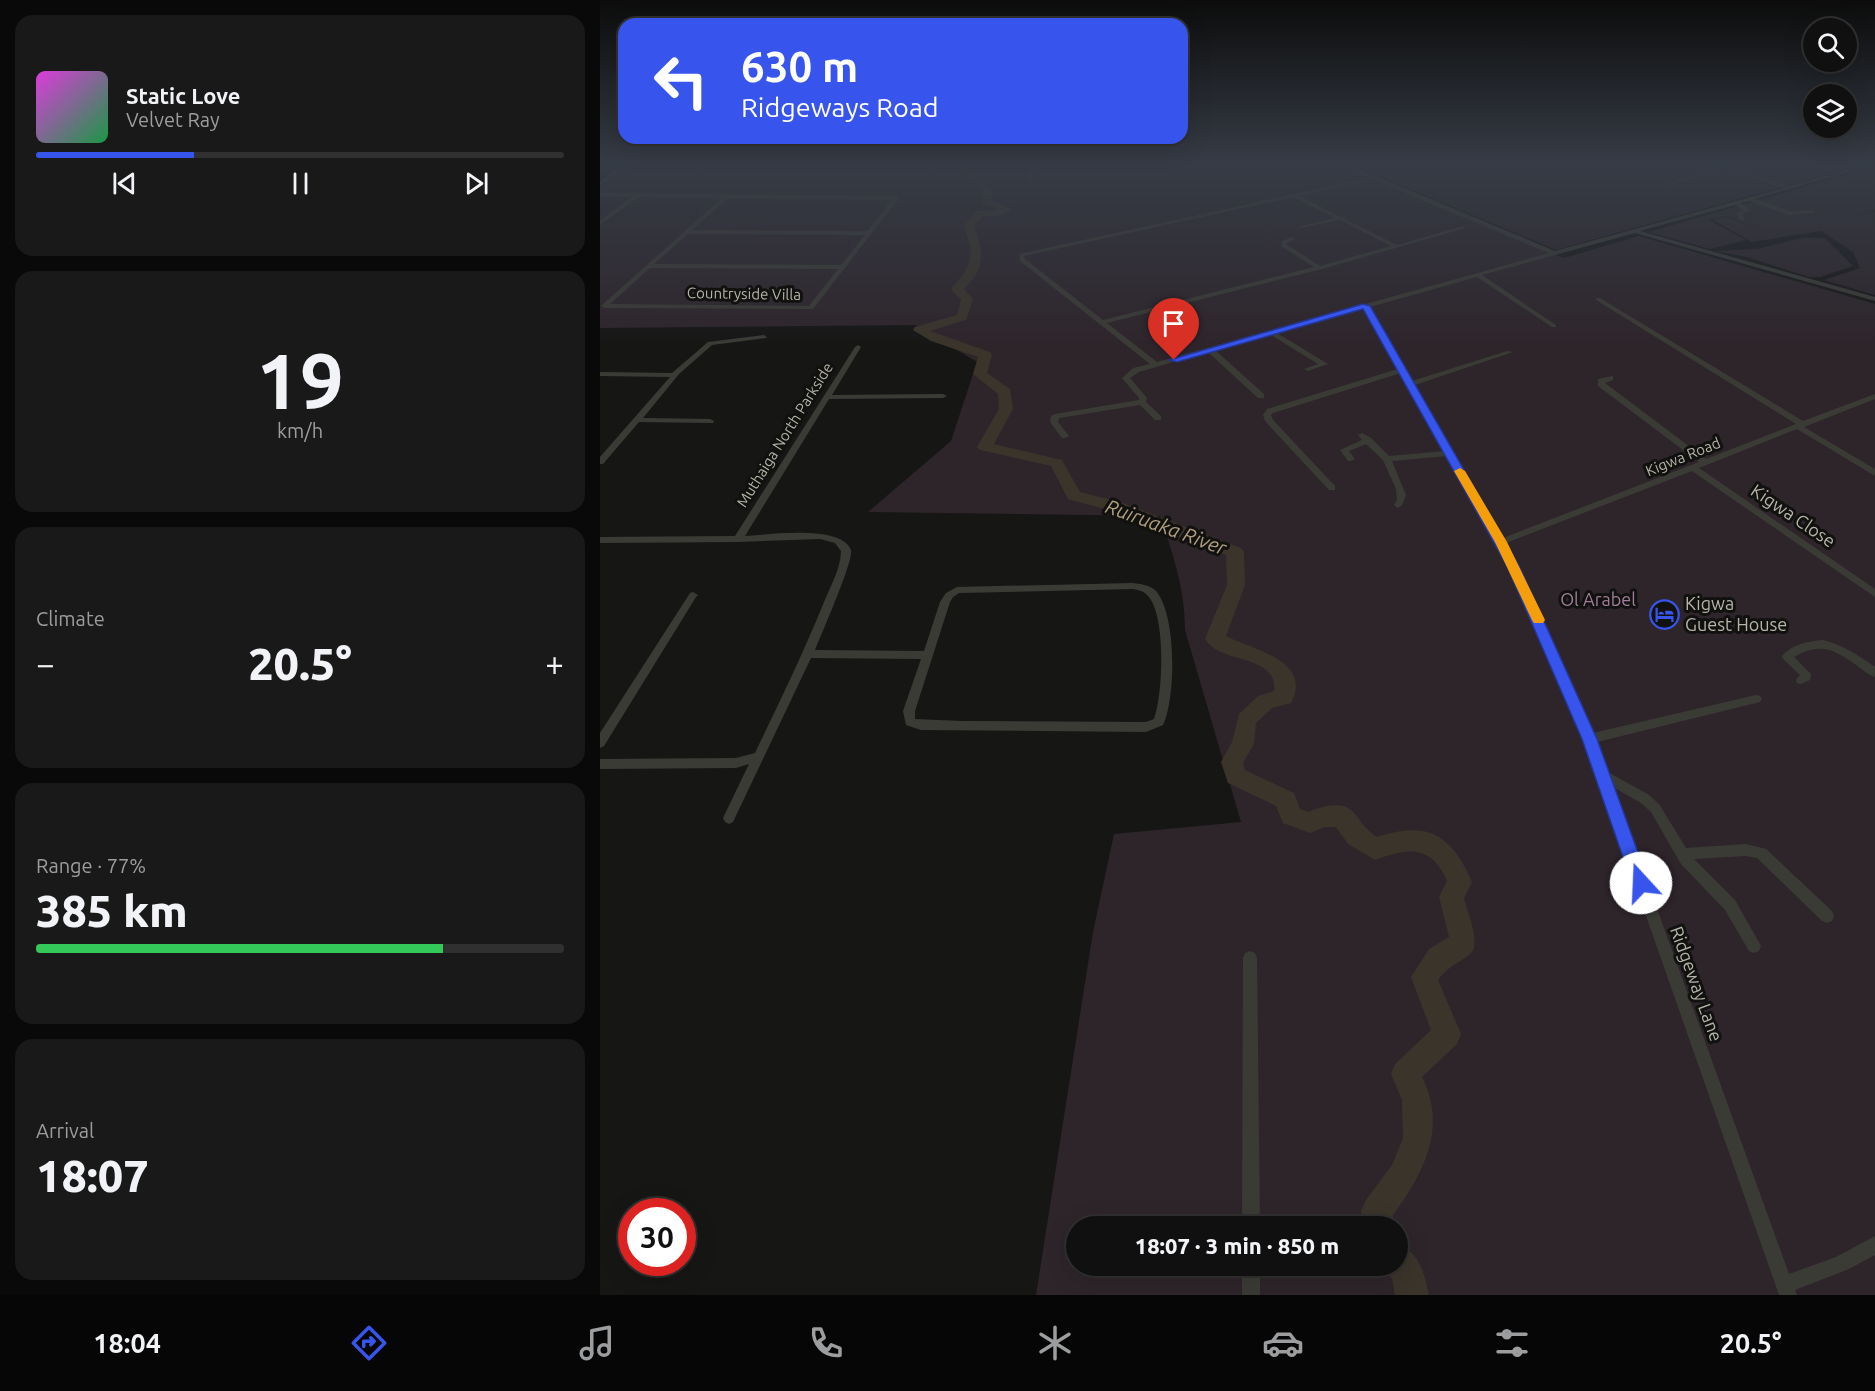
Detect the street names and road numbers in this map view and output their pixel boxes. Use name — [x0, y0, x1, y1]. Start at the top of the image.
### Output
street label: Countryside Villa — [687, 284, 801, 303]
street label: Muthaiga North Parkside — [733, 359, 836, 510]
street label: Kigwa Road — [1643, 434, 1723, 479]
street label: Kigwa Close — [1748, 480, 1840, 551]
street label: Ridgeway Lane — [1667, 923, 1727, 1044]

